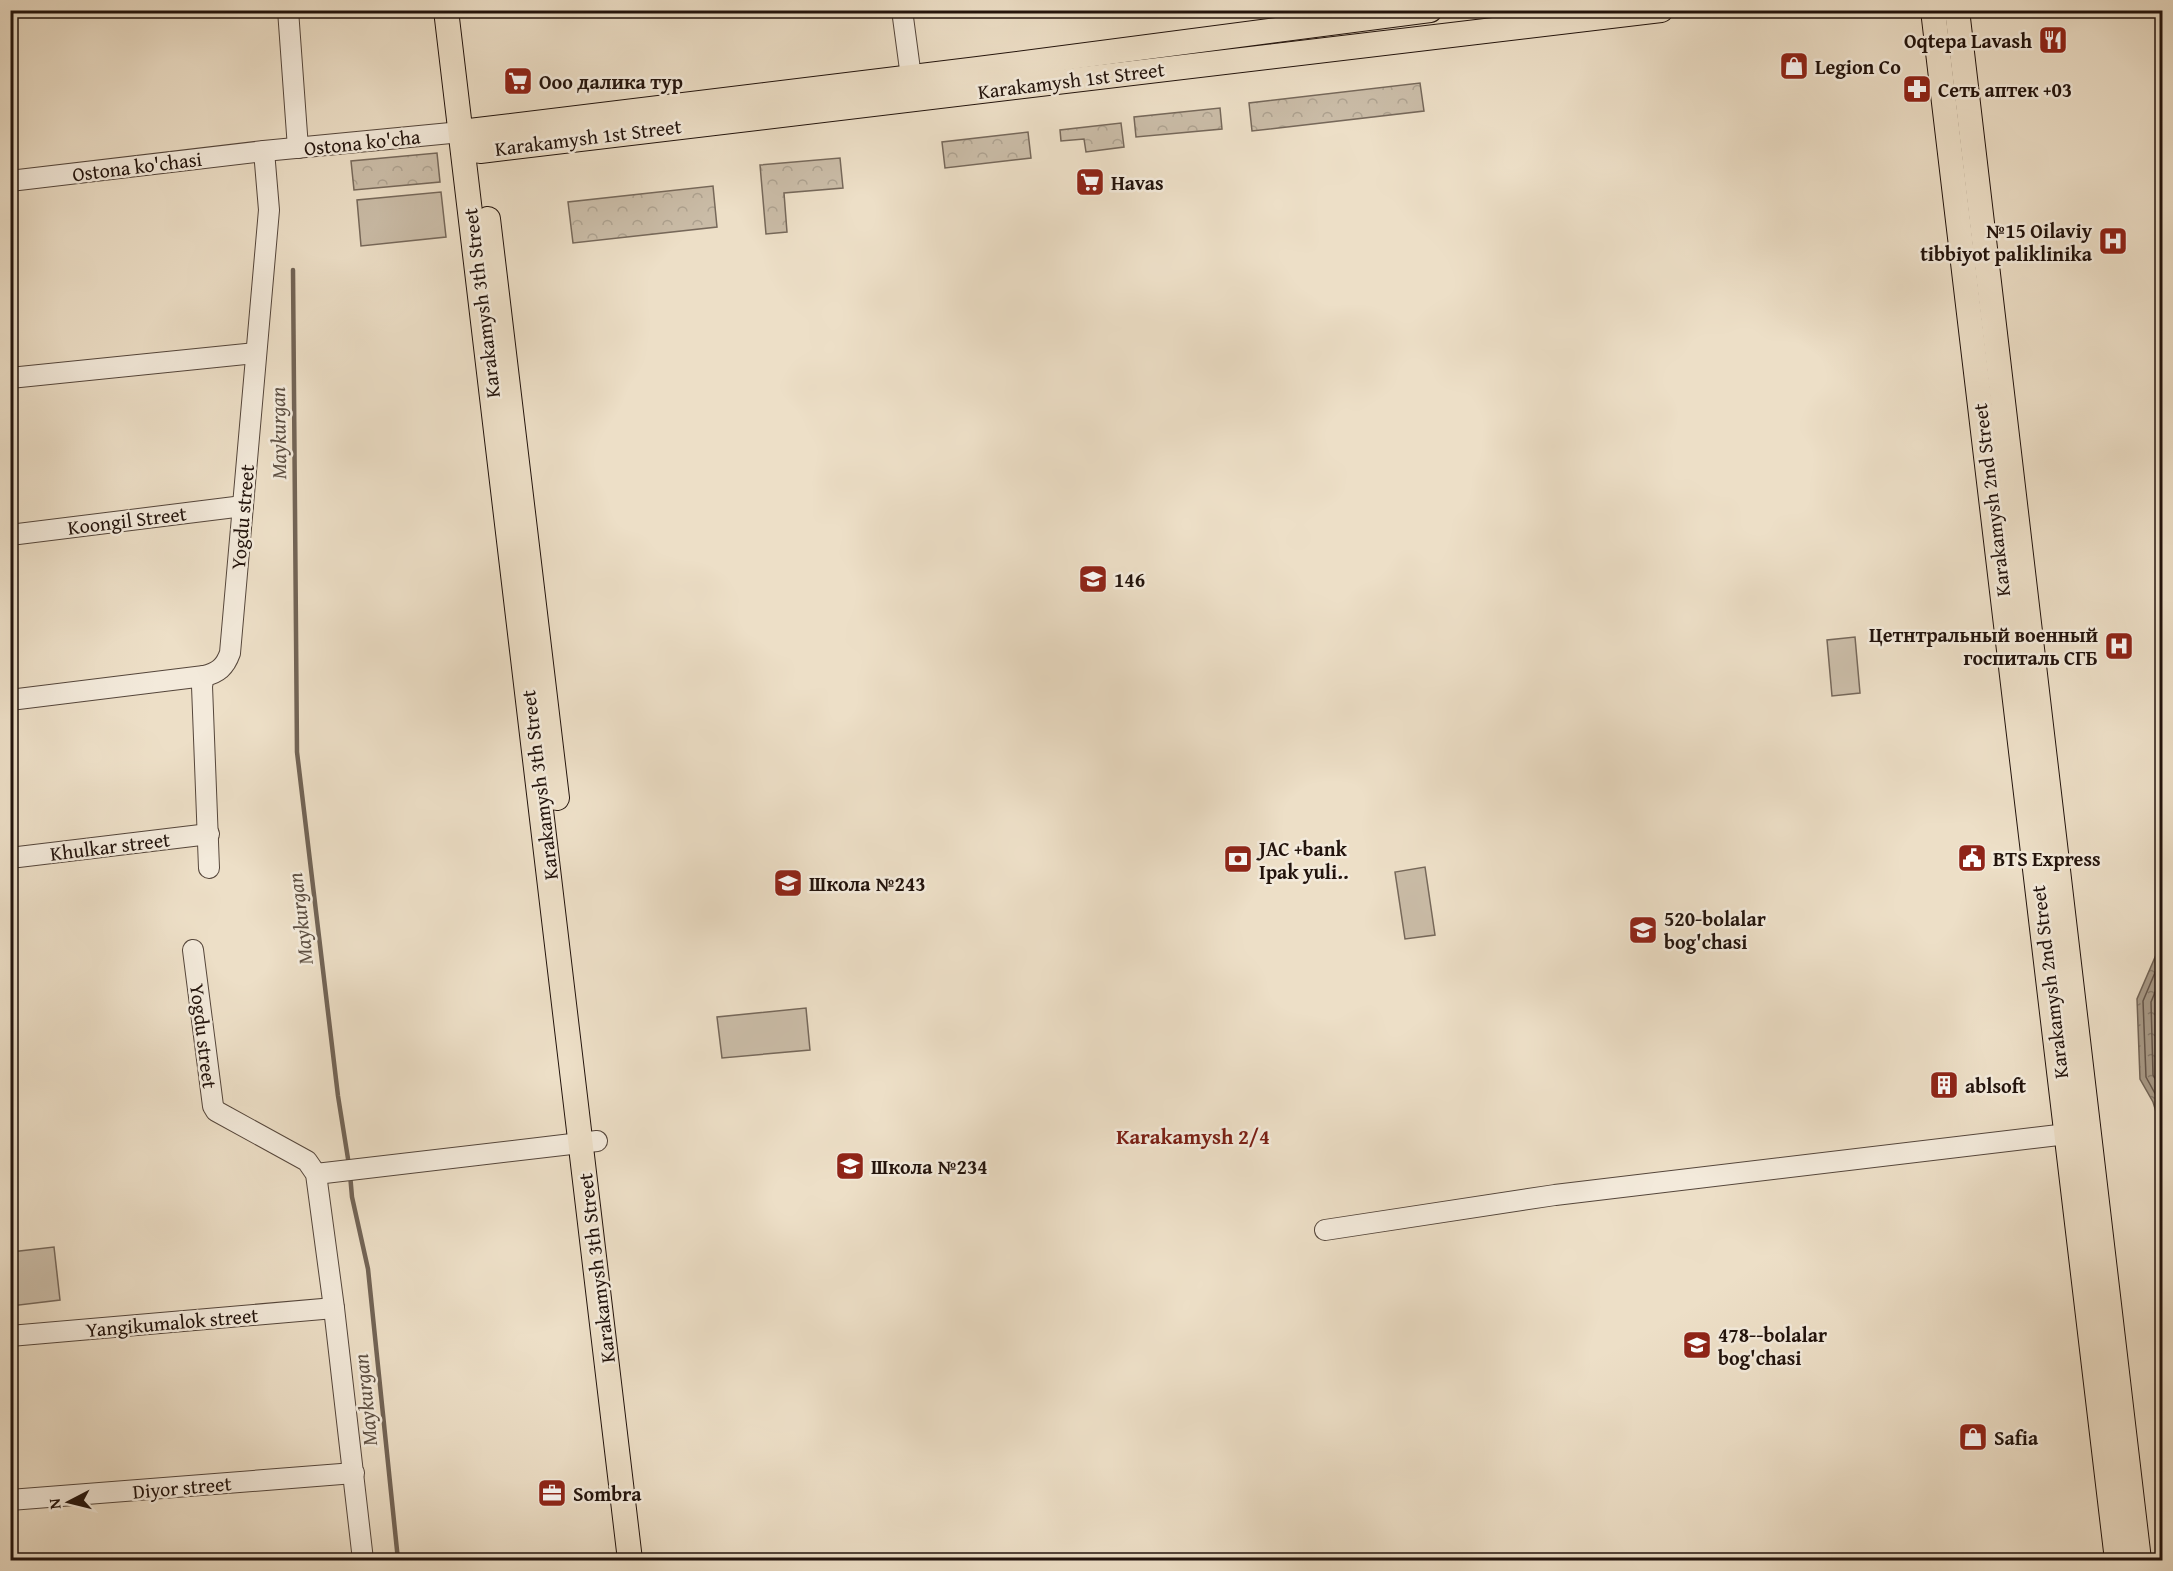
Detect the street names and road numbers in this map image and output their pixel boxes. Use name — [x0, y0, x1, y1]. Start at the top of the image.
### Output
street label: Karakamysh 1st Street — [976, 54, 1166, 106]
street label: Karakamysh 1st Street — [493, 111, 683, 163]
street label: Ostona ko'cha — [302, 121, 422, 163]
street label: Ostona ko'chasi — [71, 144, 204, 188]
street label: Karakamysh 3th Street — [455, 206, 507, 400]
street label: Karakamysh 2nd Street — [1965, 402, 2017, 598]
street label: Yogdu street — [223, 463, 261, 571]
street label: Koongil Street — [66, 498, 188, 542]
street label: Karakamysh 3th Street — [513, 688, 565, 882]
street label: Khulkar street — [48, 824, 172, 868]
street label: Karakamysh 2nd Street — [2023, 884, 2075, 1080]
street label: Yogdu street — [183, 982, 225, 1090]
street label: Karakamysh 3th Street — [570, 1171, 622, 1365]
street label: Yangikumalok street — [85, 1300, 259, 1344]
street label: Diyor street — [131, 1468, 233, 1506]

